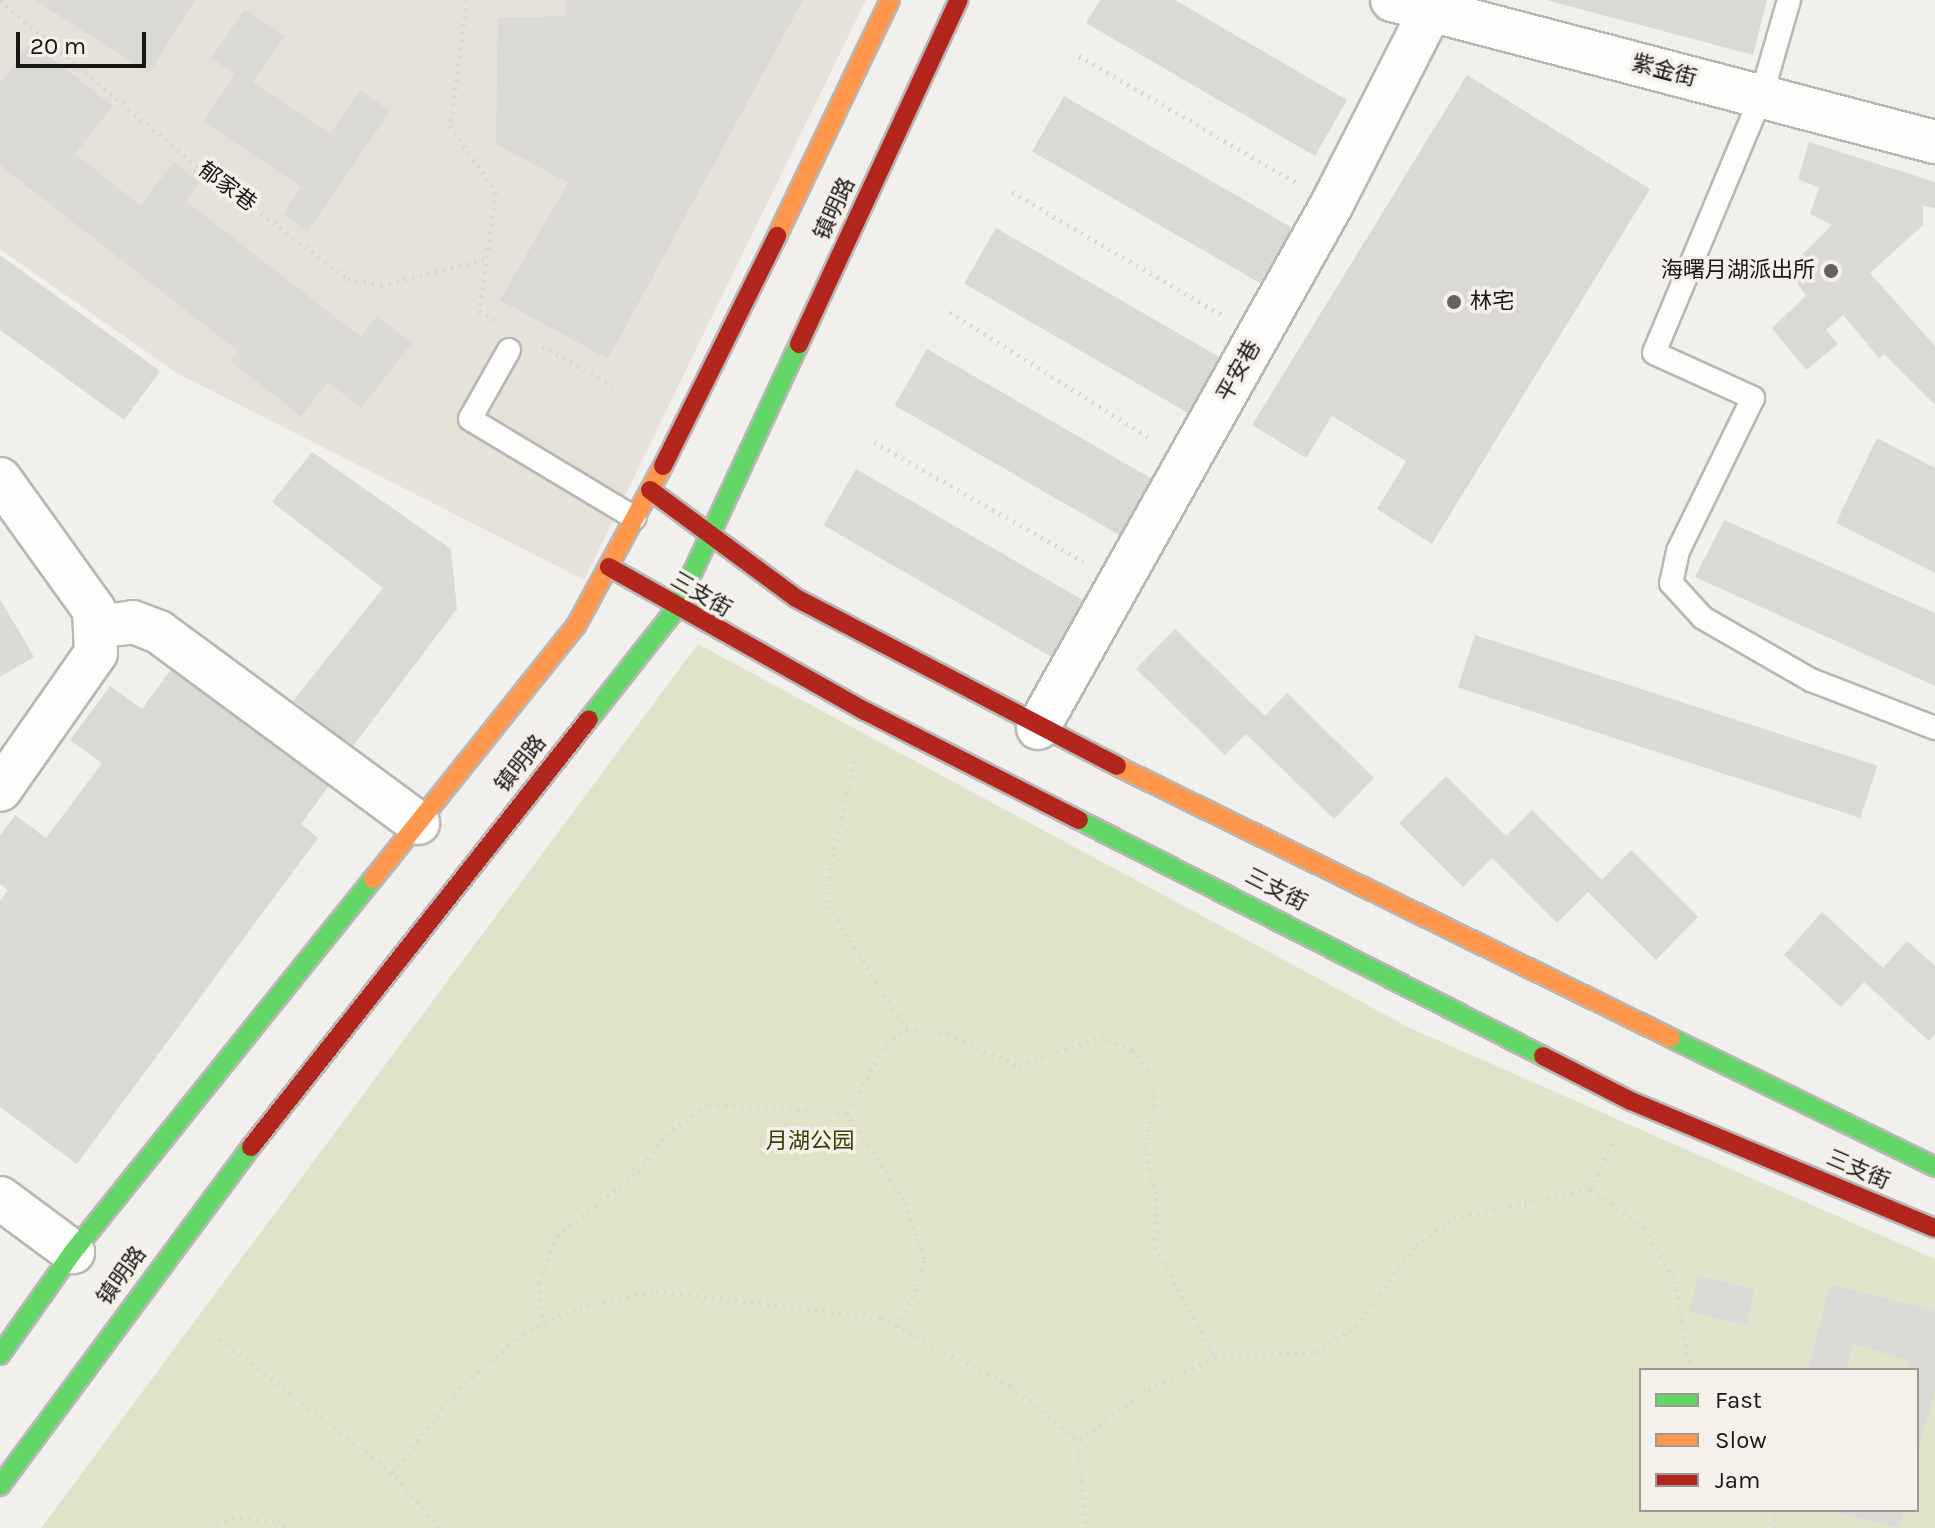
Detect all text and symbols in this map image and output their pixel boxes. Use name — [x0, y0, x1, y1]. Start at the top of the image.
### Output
scale bar — [20, 16, 150, 66]
text: 20 m — [30, 32, 86, 60]
street label: 紫金街 — [1629, 50, 1699, 92]
street label: 郁家巷 — [193, 157, 261, 217]
street label: 镇明路 — [809, 174, 861, 244]
place label: 海曙月湖派出所 — [1661, 258, 1815, 284]
marker: 海曙月湖派出所 — [1822, 262, 1840, 280]
place label: 林宅 — [1470, 289, 1514, 315]
marker: 林宅 — [1445, 293, 1463, 311]
street label: 平安巷 — [1211, 336, 1267, 406]
street label: 三支街 — [666, 567, 736, 623]
street label: 镇明路 — [490, 730, 552, 798]
street label: 三支街 — [1241, 863, 1311, 917]
park label: 月湖公园 — [766, 1129, 854, 1155]
street label: 三支街 — [1822, 1145, 1894, 1195]
street label: 镇明路 — [92, 1242, 152, 1310]
legend — [1639, 1368, 1919, 1512]
text: Fast — [1715, 1386, 1762, 1414]
text: Slow — [1715, 1426, 1767, 1454]
text: Jam — [1715, 1466, 1760, 1494]

